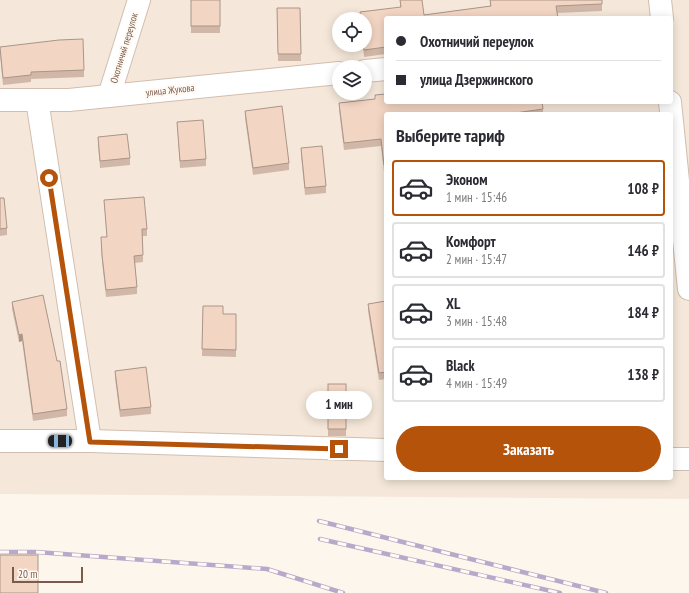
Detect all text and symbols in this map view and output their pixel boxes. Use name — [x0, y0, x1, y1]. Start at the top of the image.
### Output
street label: Охотничий переулок — [107, 11, 141, 85]
map controls — [332, 12, 372, 100]
button: locate — [332, 12, 372, 52]
text: Охотничий переулок — [420, 32, 534, 51]
button: layers — [332, 60, 372, 100]
text: улица Дзержинского — [420, 70, 533, 89]
street label: улица Жукова — [145, 81, 195, 99]
text: Выберите тариф — [396, 124, 505, 147]
route start — [40, 169, 58, 187]
icon: car — [398, 170, 434, 206]
text: Эконом — [446, 170, 487, 189]
text: 108 ₽ — [627, 179, 659, 198]
text: 1 мин · 15:46 — [446, 189, 507, 206]
icon: car — [398, 232, 434, 268]
text: Комфорт — [446, 232, 496, 251]
text: 146 ₽ — [627, 241, 659, 260]
text: 2 мин · 15:47 — [446, 251, 507, 268]
icon: car — [398, 294, 434, 330]
text: XL — [446, 294, 460, 313]
text: 184 ₽ — [627, 303, 659, 322]
text: 3 мин · 15:48 — [446, 313, 507, 330]
icon: car — [398, 356, 434, 392]
text: Black — [446, 356, 475, 375]
text: 138 ₽ — [627, 365, 659, 384]
text: 4 мин · 15:49 — [446, 375, 507, 392]
callout: 1 мин — [306, 391, 372, 419]
text: 1 мин — [325, 396, 353, 413]
button: Заказать — [396, 426, 661, 472]
car — [48, 435, 72, 447]
route end — [330, 440, 348, 458]
scale bar — [12, 565, 83, 584]
text: 20 m — [18, 567, 37, 581]

